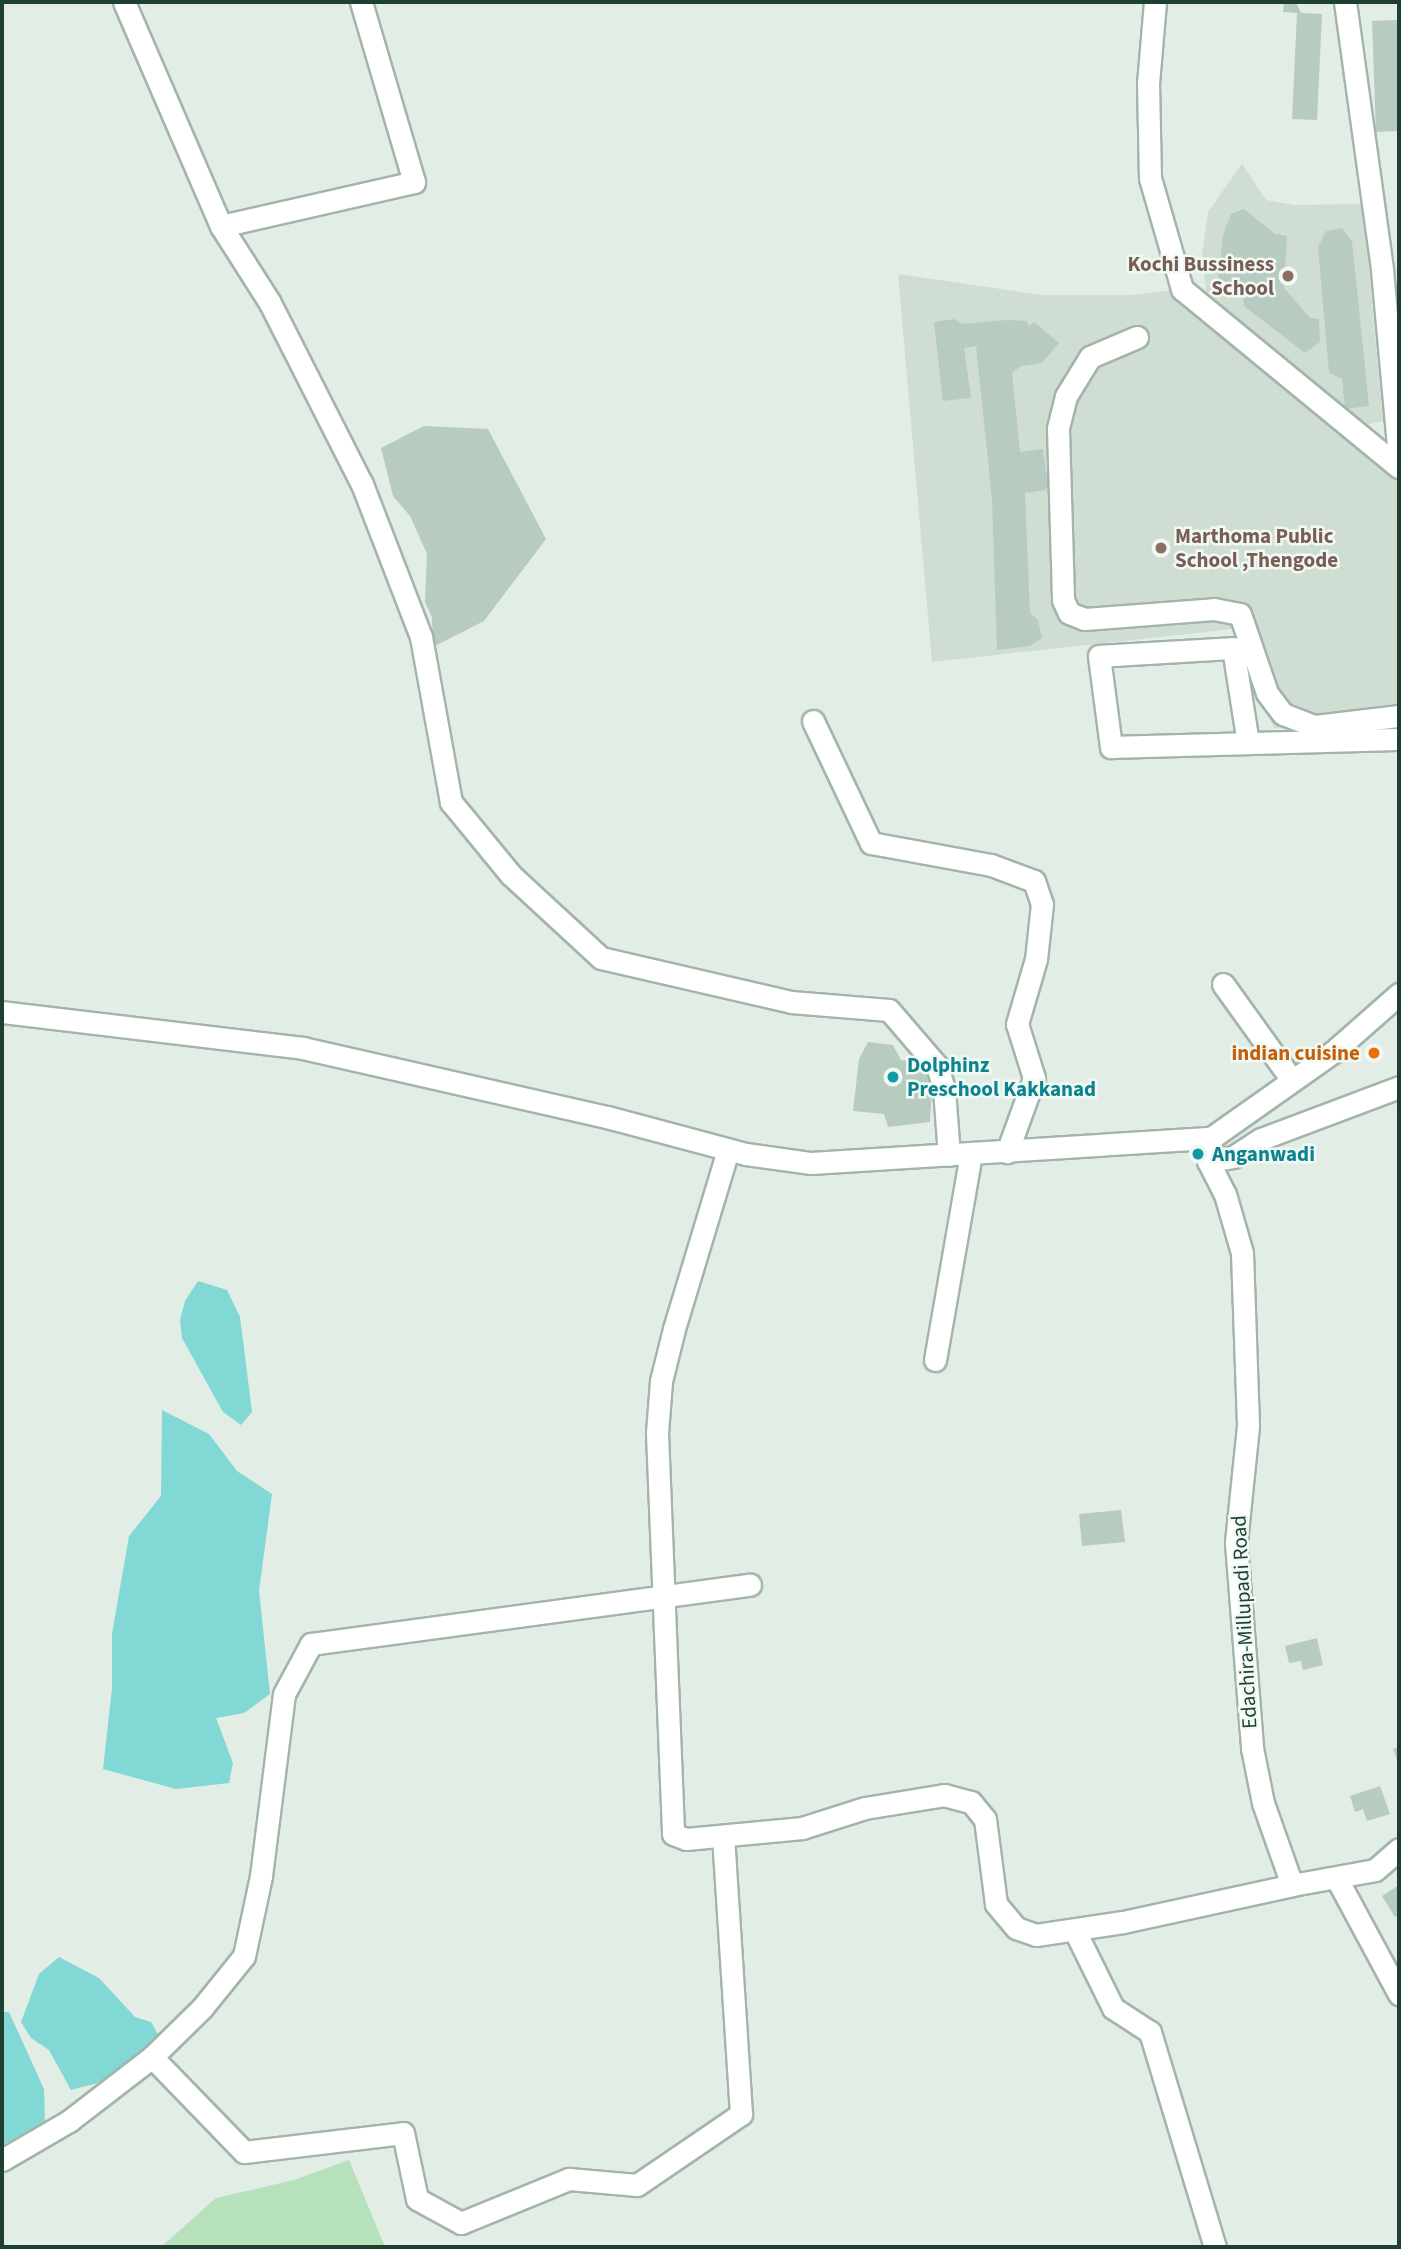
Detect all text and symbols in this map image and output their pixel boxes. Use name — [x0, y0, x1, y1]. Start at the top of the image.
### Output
place label: Kochi Bussiness School — [1127, 251, 1274, 301]
marker: Kochi Bussiness School — [1280, 268, 1296, 284]
place label: Marthoma Public School ,Thengode — [1175, 523, 1338, 573]
marker: Marthoma Public School ,Thengode — [1153, 540, 1169, 556]
place label: indian cuisine — [1232, 1040, 1360, 1066]
marker: indian cuisine — [1366, 1045, 1382, 1061]
place label: Dolphinz Preschool Kakkanad — [907, 1052, 1096, 1102]
marker: Dolphinz Preschool Kakkanad — [885, 1069, 901, 1085]
place label: Anganwadi — [1212, 1141, 1315, 1167]
marker: Anganwadi — [1190, 1146, 1206, 1162]
street label: Edachira-Millupadi Road — [1226, 1515, 1262, 1729]

